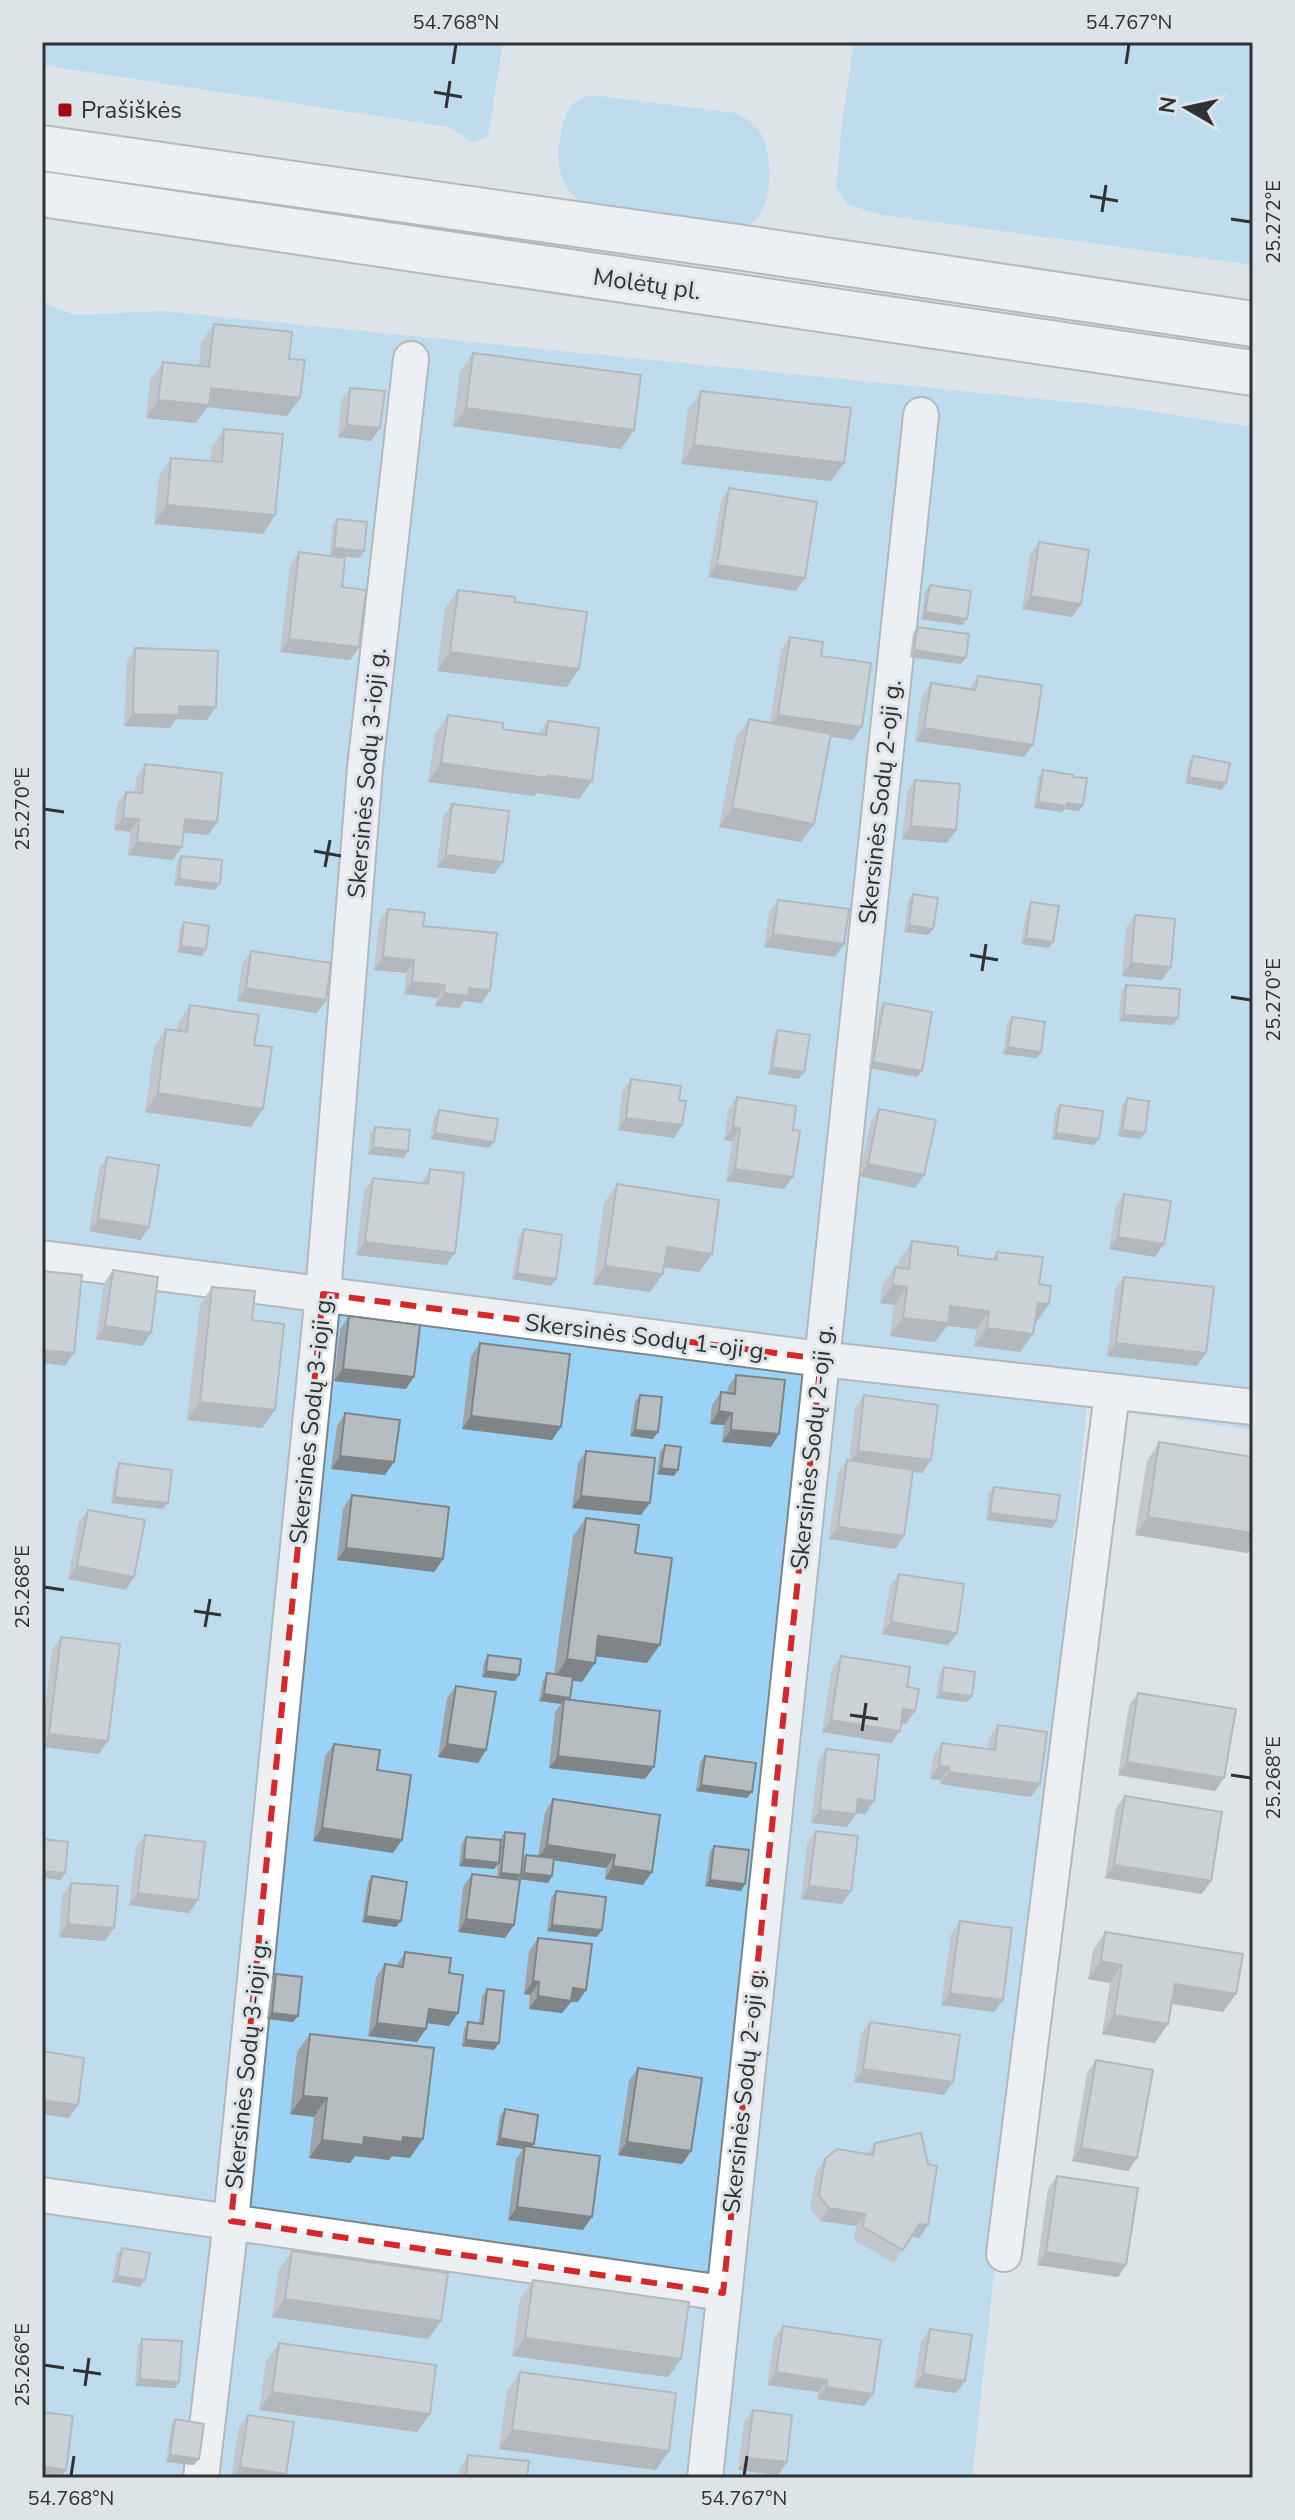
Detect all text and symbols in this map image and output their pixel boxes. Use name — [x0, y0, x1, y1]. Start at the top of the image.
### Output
text: 54.768°N — [413, 9, 499, 36]
text: 54.767°N — [1086, 9, 1172, 36]
north arrow — [1147, 68, 1227, 148]
place label: Prašiškės — [81, 94, 182, 126]
text: N — [1152, 95, 1184, 116]
marker: Prašiškės — [56, 101, 74, 119]
text: 25.272°E — [1260, 180, 1287, 264]
street label: Molėtų pl. — [591, 261, 703, 307]
street label: Skersinės Sodų 3-ioji g. — [340, 647, 394, 899]
street label: Skersinės Sodų 2-oji g. — [851, 678, 909, 926]
text: 25.270°E — [9, 767, 36, 851]
text: 25.270°E — [1260, 958, 1287, 1042]
street label: Skersinės Sodų 3-ioji g. — [282, 1292, 340, 1546]
street label: Skersinės Sodų 1-oji g. — [523, 1306, 771, 1368]
street label: Skersinės Sodų 2-oji g. — [783, 1323, 841, 1571]
text: 25.268°E — [9, 1545, 36, 1629]
text: 25.268°E — [1260, 1736, 1287, 1820]
street label: Skersinės Sodų 3-ioji g. — [218, 1937, 276, 2191]
street label: Skersinės Sodų 2-oji g. — [715, 1967, 773, 2215]
text: 25.266°E — [9, 2323, 36, 2407]
text: 54.768°N — [28, 2485, 114, 2512]
text: 54.767°N — [701, 2485, 787, 2512]

